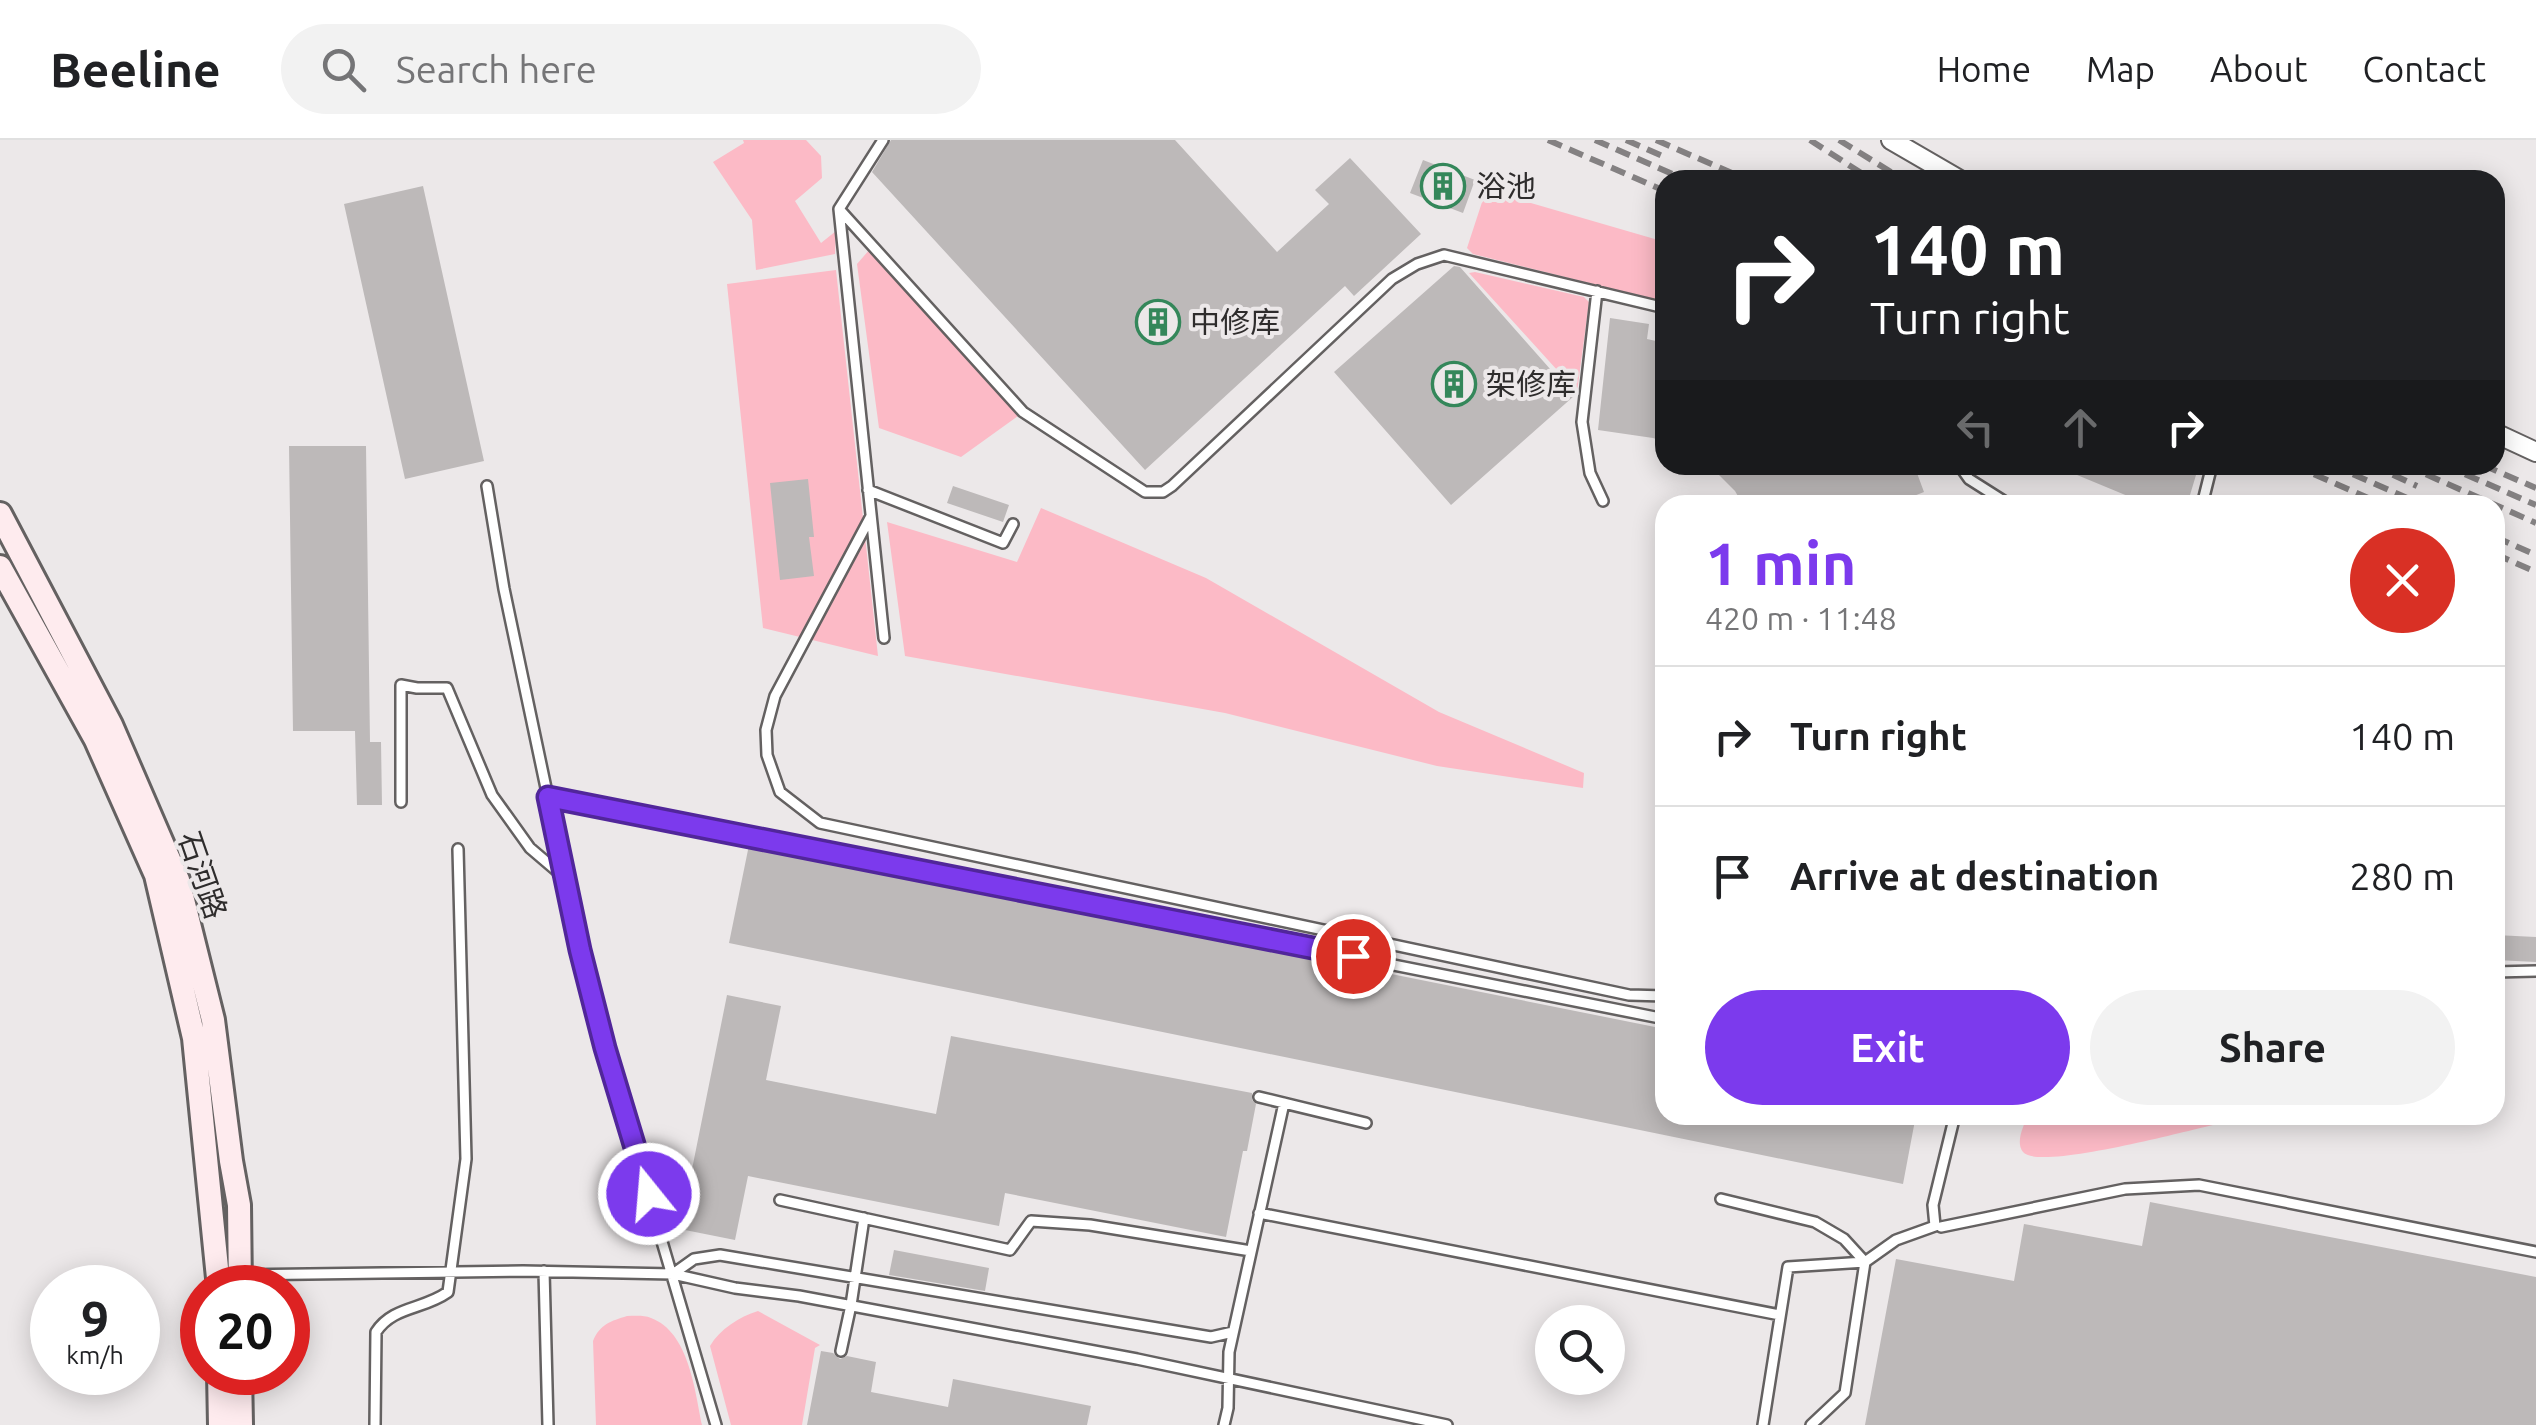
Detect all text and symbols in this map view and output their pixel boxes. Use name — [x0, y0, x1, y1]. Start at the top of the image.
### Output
search box — [281, 24, 981, 114]
text: Beeline — [50, 42, 221, 96]
icon: search — [316, 42, 371, 97]
text: Search here — [396, 48, 597, 90]
text: Home — [1937, 49, 2031, 89]
text: Map — [2086, 49, 2155, 89]
text: About — [2210, 49, 2307, 89]
text: Contact — [2362, 49, 2486, 89]
building icon: 浴池 — [1420, 163, 1466, 209]
place label: 浴池 — [1476, 169, 1536, 203]
icon: right — [1705, 210, 1835, 340]
text: 140 m — [1870, 210, 2065, 288]
text: Turn right — [1870, 292, 2070, 343]
building icon: 中修库 — [1135, 299, 1181, 345]
place label: 中修库 — [1190, 305, 1280, 339]
building icon: 架修库 — [1431, 361, 1477, 407]
place label: 架修库 — [1486, 367, 1576, 401]
icon: left — [1948, 400, 2003, 455]
icon: ahead — [2053, 400, 2108, 455]
icon: right — [2158, 400, 2213, 455]
button: close — [2350, 528, 2455, 633]
text: 1 min — [1705, 529, 1857, 596]
text: 420 m · 11:48 — [1705, 600, 1897, 636]
icon: right — [1705, 709, 1760, 764]
text: Turn right — [1790, 715, 1967, 757]
text: 140 m — [2349, 715, 2455, 757]
street label: 石河路 — [172, 827, 234, 923]
icon: arrive — [1705, 849, 1760, 904]
text: Arrive at destination — [1790, 855, 2159, 897]
text: 280 m — [2349, 855, 2455, 897]
pin — [1311, 914, 1396, 999]
icon: arrive — [1326, 929, 1381, 984]
button: Exit — [1705, 990, 2070, 1105]
button: Share — [2090, 990, 2455, 1105]
position arrow — [597, 1142, 701, 1246]
speed limit sign: 20 — [180, 1265, 310, 1395]
text: 9 — [81, 1290, 109, 1346]
map controls — [1535, 1305, 1625, 1395]
button: search — [1535, 1305, 1625, 1395]
text: km/h — [66, 1341, 124, 1369]

